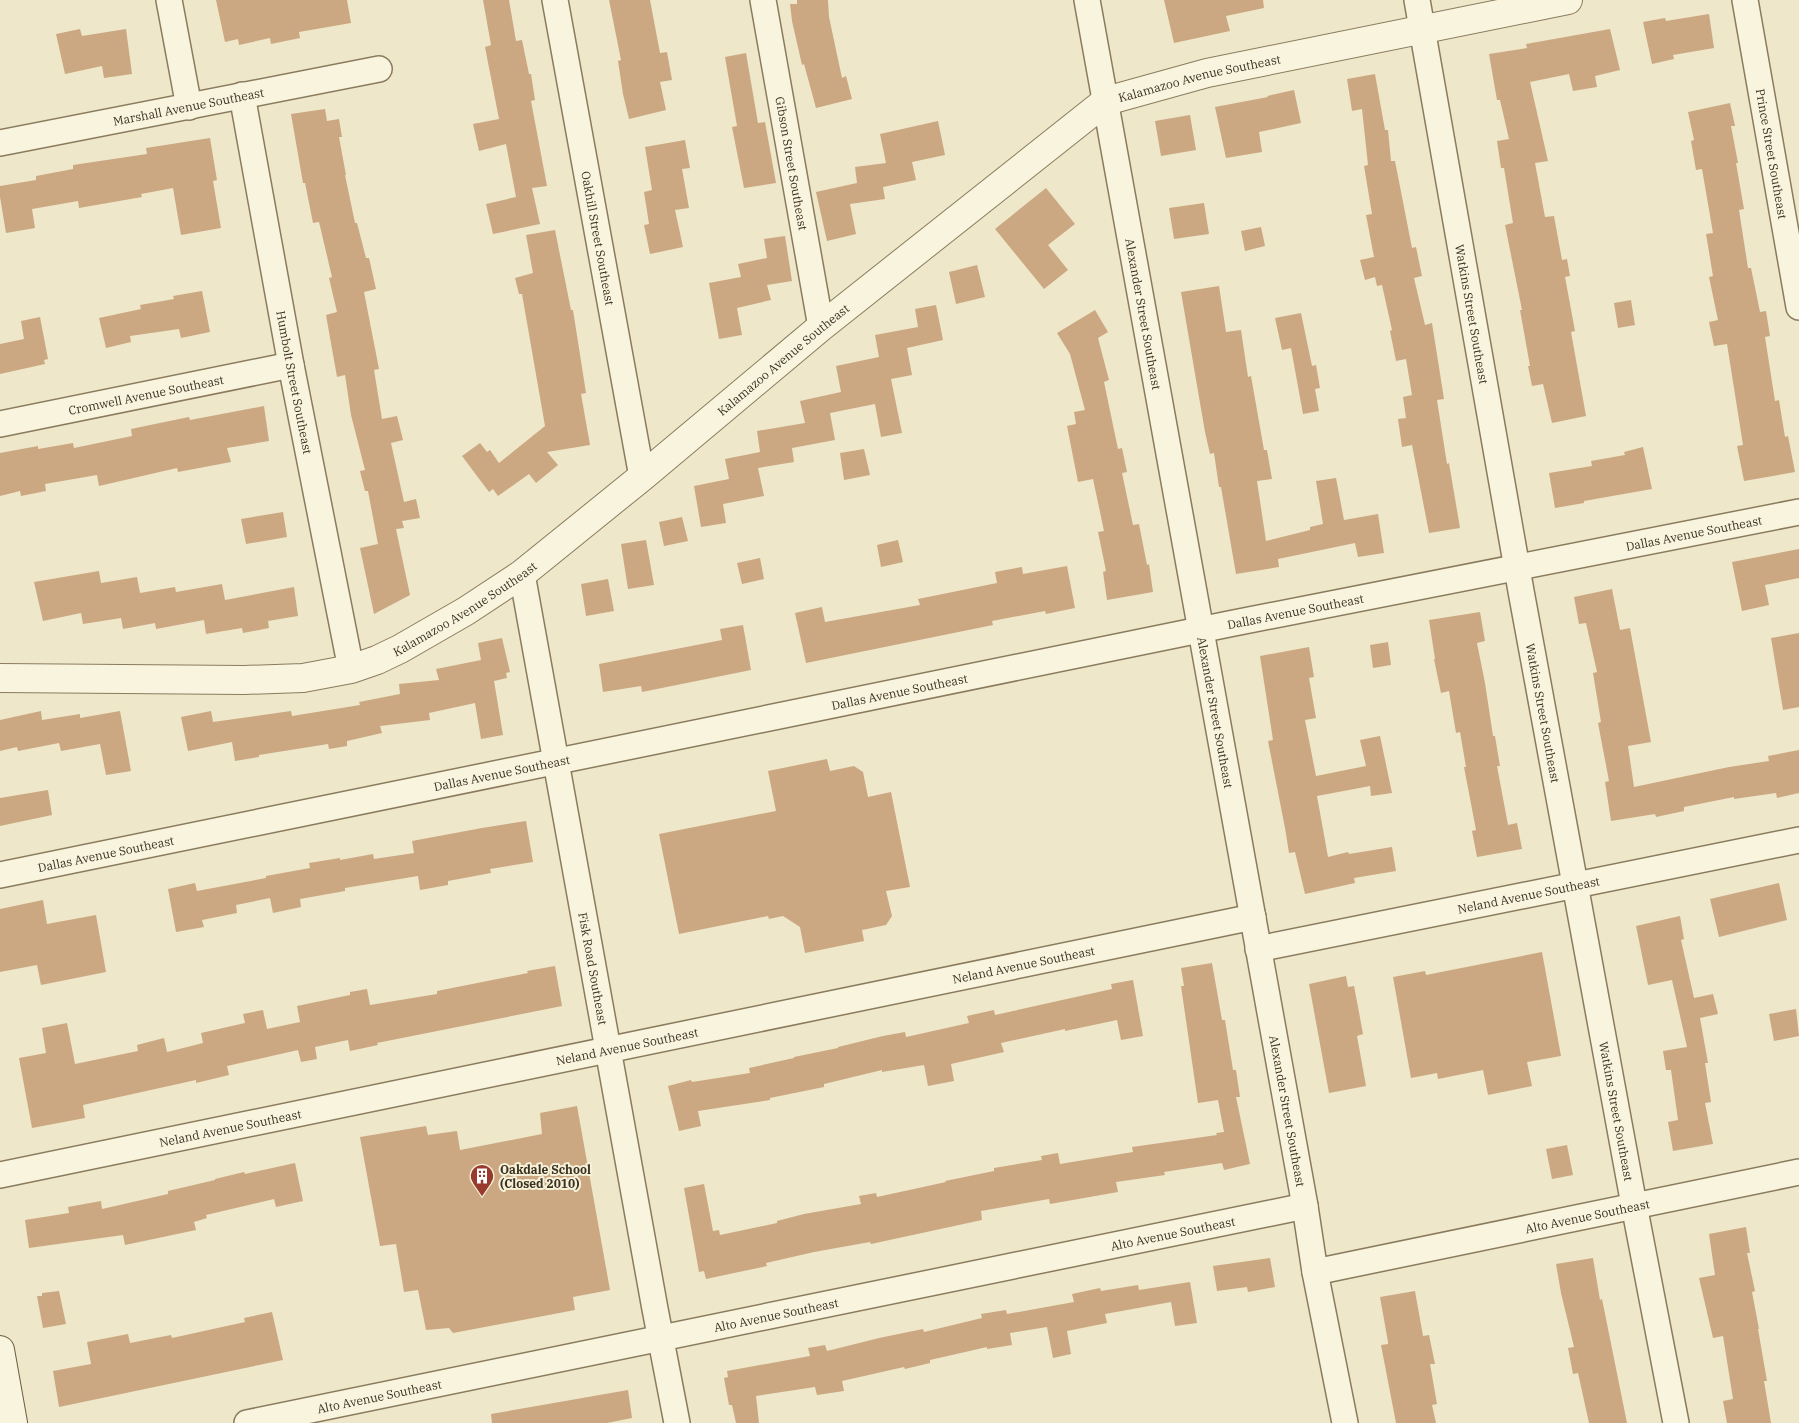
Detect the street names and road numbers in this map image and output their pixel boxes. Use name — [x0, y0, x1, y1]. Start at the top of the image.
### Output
street label: Kalamazoo Avenue Southeast — [1116, 51, 1282, 105]
street label: Marshall Avenue Southeast — [112, 84, 265, 128]
street label: Prince Street Southeast — [1753, 87, 1791, 220]
street label: Gibson Street Southeast — [773, 95, 811, 231]
street label: Oakhill Street Southeast — [579, 170, 618, 306]
street label: Alexander Street Southeast — [1123, 237, 1165, 391]
street label: Watkins Street Southeast — [1453, 243, 1492, 385]
street label: Kalamazoo Avenue Southeast — [714, 300, 852, 418]
street label: Humbolt Street Southeast — [274, 309, 316, 455]
street label: Cromwell Avenue Southeast — [67, 371, 225, 417]
street label: Dallas Avenue Southeast — [1624, 512, 1763, 553]
street label: Kalamazoo Avenue Southeast — [390, 558, 539, 659]
street label: Dallas Avenue Southeast — [1226, 590, 1365, 632]
street label: Alexander Street Southeast — [1195, 636, 1237, 789]
street label: Watkins Street Southeast — [1523, 642, 1564, 784]
street label: Dallas Avenue Southeast — [830, 670, 969, 713]
street label: Dallas Avenue Southeast — [432, 751, 571, 794]
street label: Dallas Avenue Southeast — [36, 832, 175, 875]
street label: Neland Avenue Southeast — [1456, 873, 1601, 916]
street label: Fisk Road Southeast — [576, 911, 611, 1026]
street label: Neland Avenue Southeast — [951, 942, 1096, 986]
street label: Neland Avenue Southeast — [554, 1024, 699, 1068]
street label: Alexander Street Southeast — [1267, 1034, 1309, 1188]
street label: Watkins Street Southeast — [1597, 1040, 1637, 1182]
street label: Neland Avenue Southeast — [158, 1106, 303, 1150]
street label: Alto Avenue Southeast — [1524, 1196, 1651, 1236]
street label: Alto Avenue Southeast — [1109, 1213, 1236, 1253]
street label: Alto Avenue Southeast — [712, 1294, 840, 1335]
street label: Alto Avenue Southeast — [316, 1376, 443, 1416]

